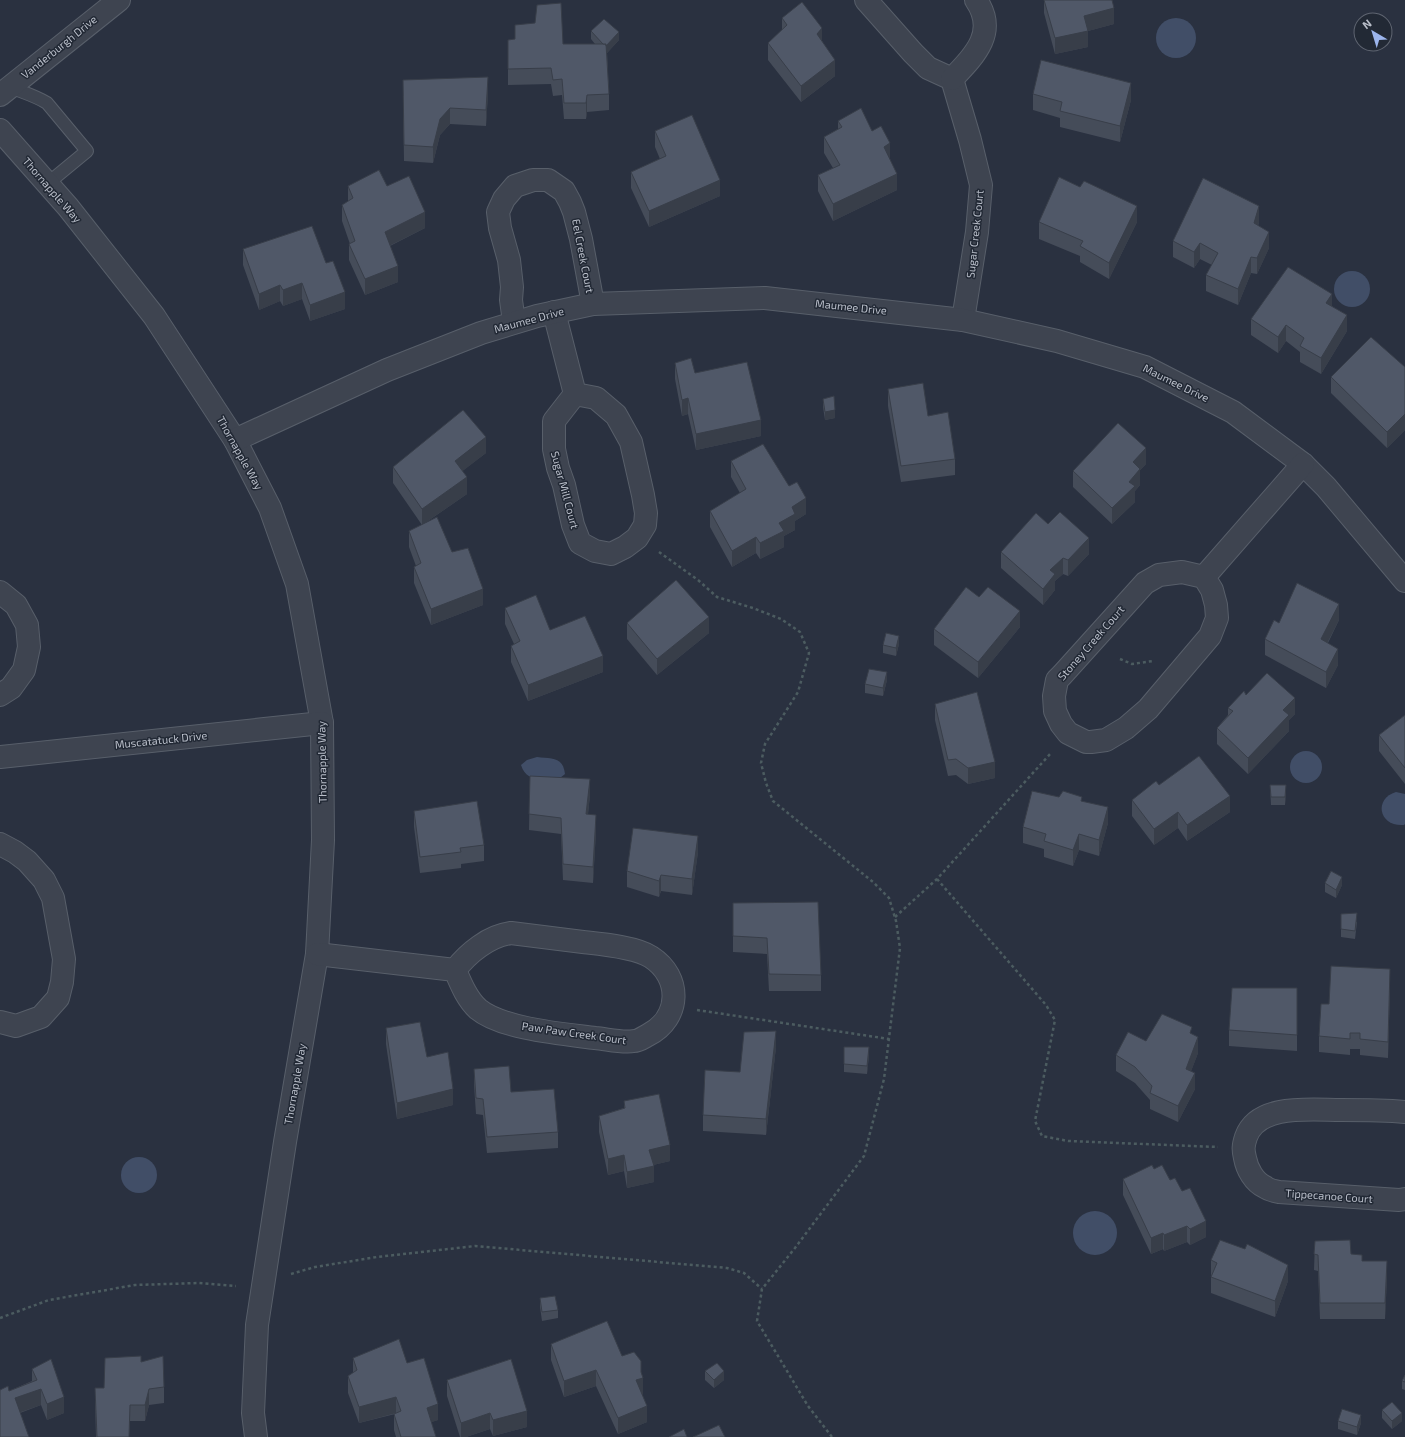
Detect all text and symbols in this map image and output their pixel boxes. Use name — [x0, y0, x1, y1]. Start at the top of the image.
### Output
street label: Vanderburgh Drive — [18, 12, 99, 81]
north arrow — [1353, 12, 1393, 52]
text: N — [1359, 16, 1374, 31]
street label: Thornapple Way — [20, 154, 84, 225]
street label: Sugar Creek Court — [963, 189, 986, 279]
street label: Eel Creek Court — [570, 218, 597, 294]
street label: Maumee Drive — [815, 296, 888, 317]
street label: Maumee Drive — [492, 304, 565, 335]
street label: Maumee Drive — [1141, 361, 1211, 404]
street label: Thornapple Way — [215, 414, 266, 492]
street label: Sugar Mill Court — [549, 450, 582, 530]
street label: Stoney Creek Court — [1055, 603, 1127, 683]
street label: Thornapple Way — [314, 721, 329, 803]
street label: Muscatatuck Drive — [114, 728, 208, 751]
street label: Paw Paw Creek Court — [521, 1019, 627, 1046]
street label: Thornapple Way — [281, 1042, 308, 1126]
street label: Tippecanoe Court — [1285, 1186, 1373, 1205]

